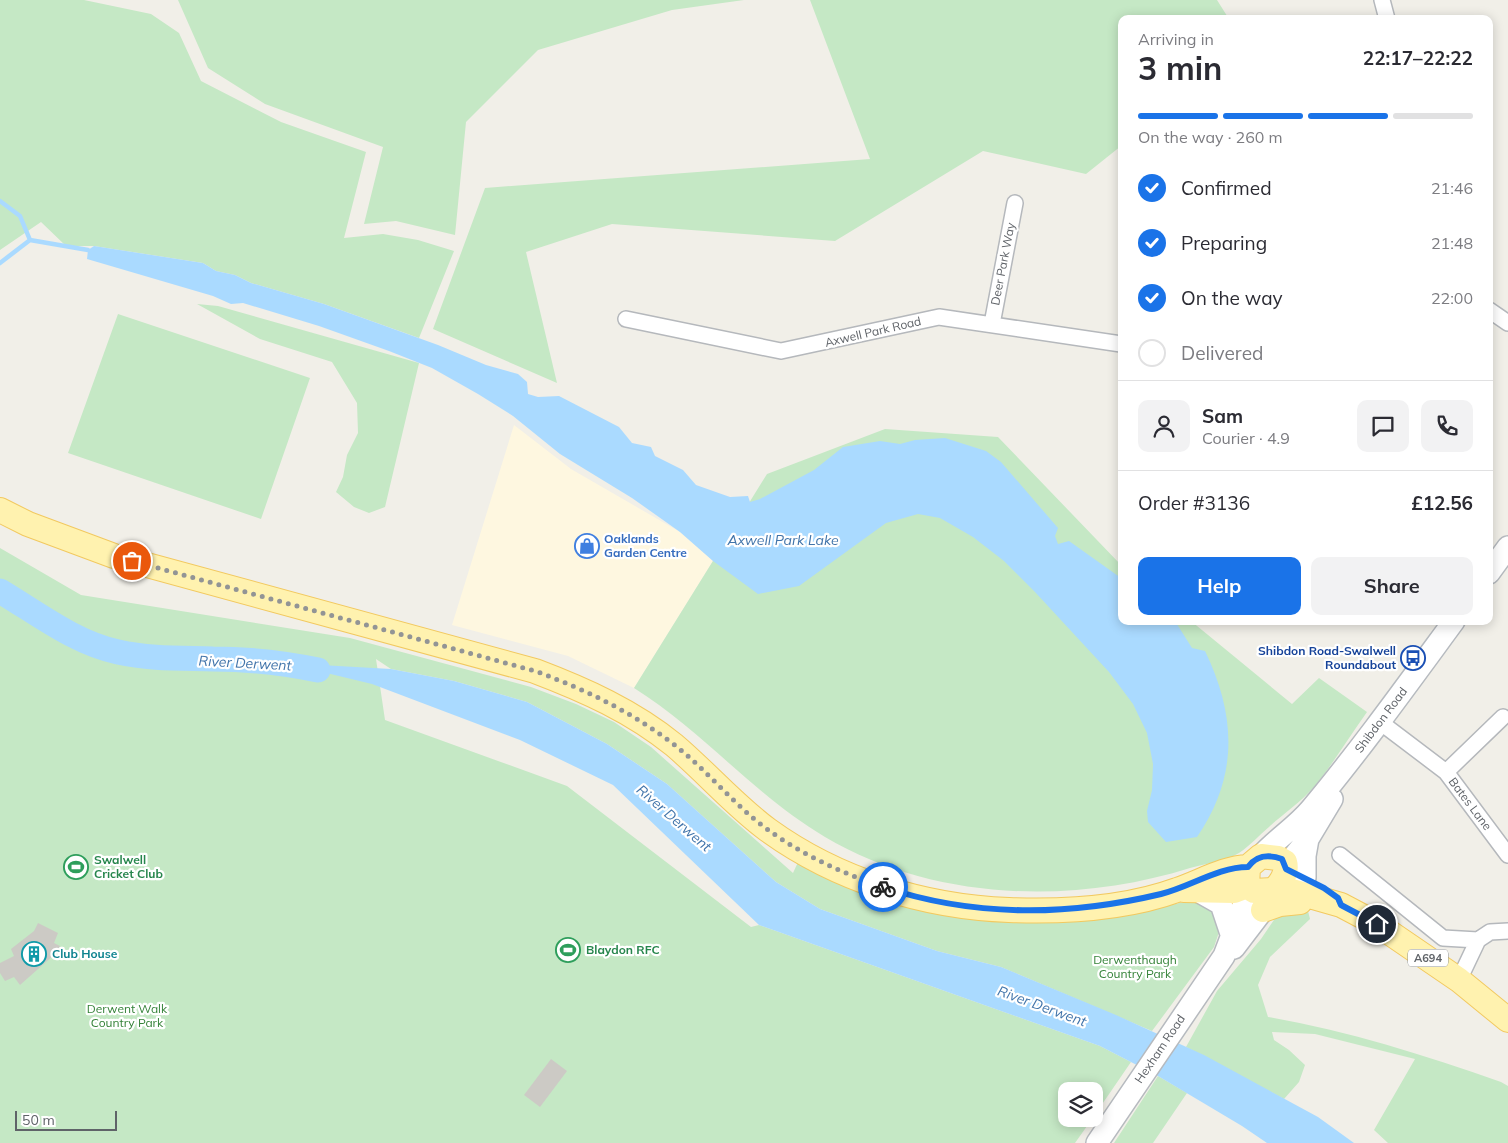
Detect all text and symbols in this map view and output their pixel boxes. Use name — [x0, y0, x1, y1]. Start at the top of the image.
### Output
text: Arriving in — [1138, 29, 1214, 49]
text: 22:17–22:22 — [1363, 46, 1473, 70]
text: 3 min — [1138, 48, 1222, 88]
text: On the way · 260 m — [1138, 127, 1283, 147]
icon: check — [1138, 174, 1166, 202]
text: Confirmed — [1181, 176, 1272, 200]
text: 21:46 — [1431, 178, 1473, 198]
street label: Deer Park Way — [987, 221, 1018, 307]
icon: check — [1138, 229, 1166, 257]
text: Preparing — [1181, 231, 1267, 255]
text: 21:48 — [1431, 233, 1473, 253]
icon: check — [1138, 284, 1166, 312]
text: On the way — [1181, 286, 1283, 310]
text: 22:00 — [1431, 288, 1473, 308]
street label: Axwell Park Road — [823, 313, 923, 350]
text: Delivered — [1181, 341, 1263, 365]
button: person — [1138, 400, 1190, 452]
button: chat — [1357, 400, 1409, 452]
button: phone — [1421, 400, 1473, 452]
text: Sam — [1202, 404, 1243, 428]
text: Courier · 4.9 — [1202, 428, 1290, 448]
text: Order #3136 — [1138, 491, 1250, 515]
text: £12.56 — [1411, 491, 1473, 515]
place label: Oaklands Garden Centre — [604, 531, 687, 560]
water label: Axwell Park Lake — [726, 531, 839, 549]
shop icon: Oaklands Garden Centre — [574, 533, 600, 559]
pin — [111, 540, 153, 582]
icon: bag — [118, 547, 146, 575]
button: Help — [1138, 557, 1301, 615]
button: Share — [1311, 557, 1473, 615]
place label: Shibdon Road-Swalwell Roundabout — [1258, 643, 1396, 672]
bus stop icon: Shibdon Road-Swalwell Roundabout — [1400, 645, 1426, 671]
water label: River Derwent — [198, 652, 293, 674]
street label: Shibdon Road — [1351, 684, 1410, 755]
street label: Bates Lane — [1446, 774, 1495, 833]
water label: River Derwent — [633, 781, 716, 856]
place label: Swalwell Cricket Club — [94, 852, 163, 881]
sports icon: Swalwell Cricket Club — [63, 854, 89, 880]
courier — [858, 862, 908, 912]
icon: bike — [869, 873, 897, 901]
pin — [1356, 903, 1398, 945]
icon: home — [1363, 910, 1391, 938]
sports icon: Blaydon RFC — [555, 937, 581, 963]
building icon: Club House — [21, 941, 47, 967]
place label: Blaydon RFC — [586, 942, 660, 957]
place label: Club House — [52, 946, 118, 961]
road number: A694 — [1408, 950, 1448, 966]
park label: Derwenthaugh Country Park — [1093, 952, 1177, 981]
water label: River Derwent — [995, 982, 1090, 1031]
park label: Derwent Walk Country Park — [87, 1001, 168, 1030]
street label: Hexham Road — [1131, 1012, 1188, 1086]
map controls — [1058, 1082, 1103, 1127]
button: layers — [1058, 1082, 1103, 1127]
scale bar — [15, 1108, 118, 1131]
text: 50 m — [22, 1111, 55, 1129]

